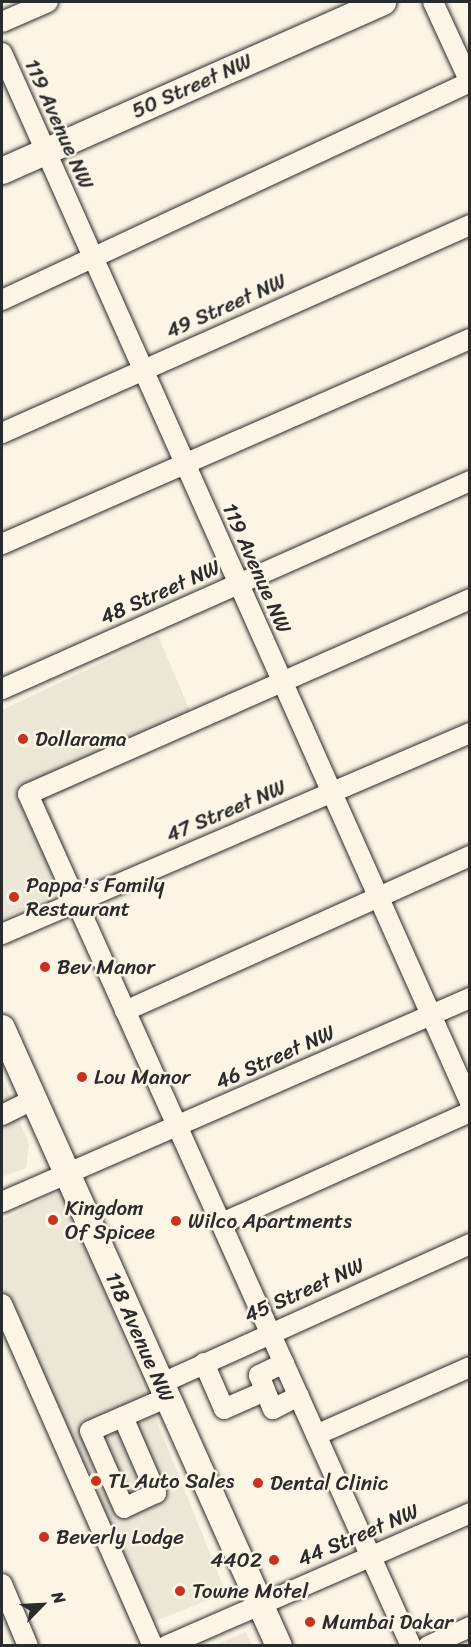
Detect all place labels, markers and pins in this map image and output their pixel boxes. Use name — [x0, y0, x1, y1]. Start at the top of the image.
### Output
place label: Dollarama — [35, 726, 127, 752]
marker: Dollarama — [16, 732, 30, 746]
place label: Pappa's Family Restaurant — [26, 872, 165, 922]
marker: Pappa's Family Restaurant — [7, 890, 21, 904]
place label: Bev Manor — [57, 954, 155, 980]
marker: Bev Manor — [38, 960, 52, 974]
place label: Lou Manor — [94, 1064, 189, 1090]
marker: Lou Manor — [75, 1070, 89, 1084]
place label: Kingdom Of Spicee — [65, 1195, 155, 1245]
place label: Wilco Apartments — [188, 1208, 351, 1234]
marker: Kingdom Of Spicee — [46, 1213, 60, 1227]
marker: Wilco Apartments — [169, 1214, 183, 1228]
place label: TL Auto Sales — [108, 1468, 235, 1494]
place label: Dental Clinic — [270, 1470, 388, 1496]
marker: TL Auto Sales — [89, 1474, 103, 1488]
marker: Dental Clinic — [251, 1476, 265, 1490]
place label: Beverly Lodge — [56, 1524, 184, 1550]
marker: Beverly Lodge — [37, 1530, 51, 1544]
place label: 4402 — [210, 1547, 262, 1573]
marker: 4402 — [267, 1553, 281, 1567]
place label: Towne Motel — [192, 1578, 308, 1604]
marker: Towne Motel — [173, 1584, 187, 1598]
place label: Mumbai Dakar — [322, 1609, 453, 1635]
marker: Mumbai Dakar — [303, 1615, 317, 1629]

